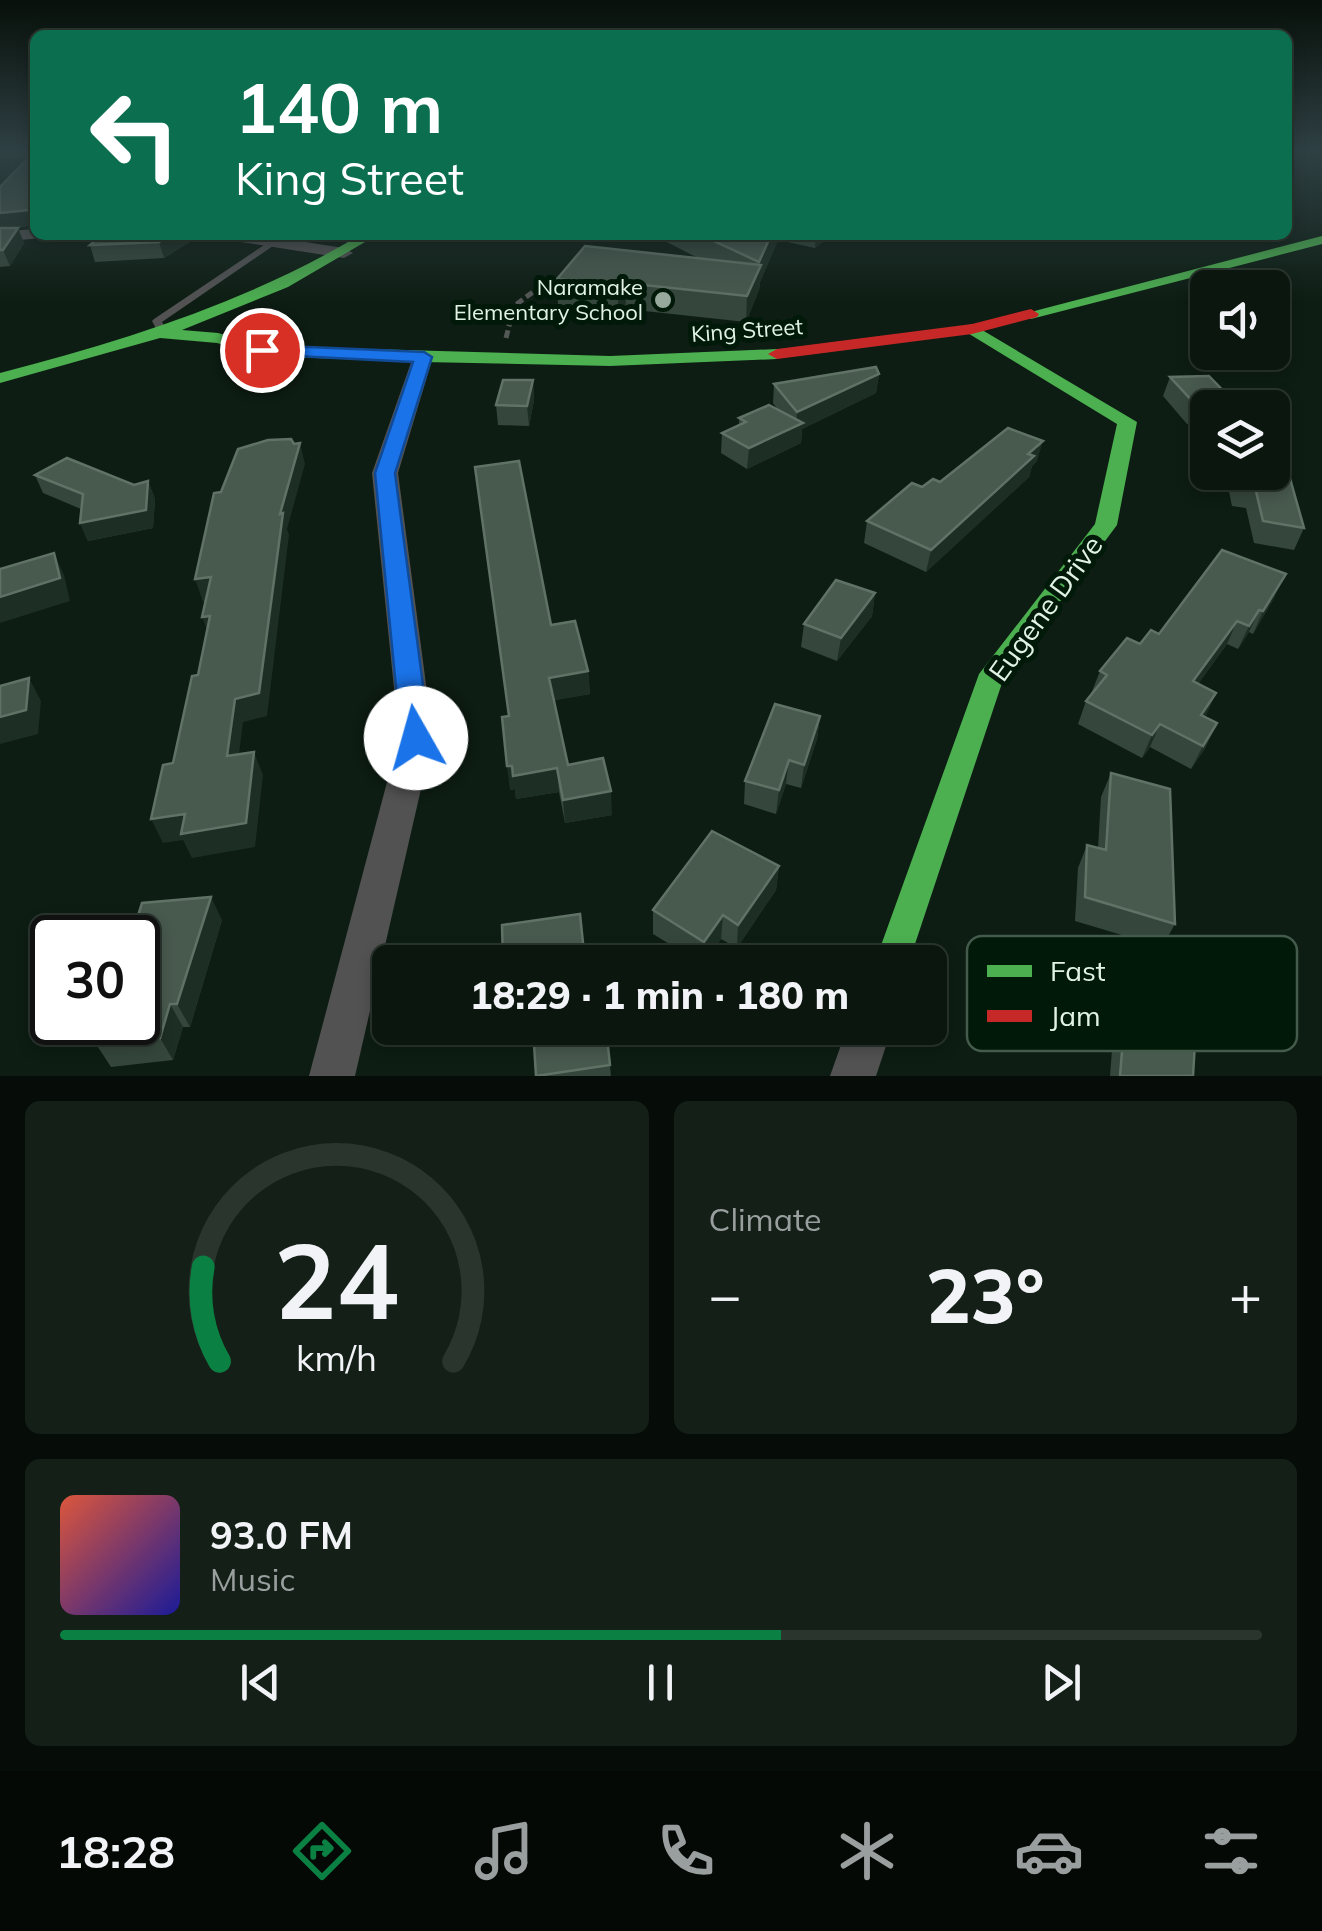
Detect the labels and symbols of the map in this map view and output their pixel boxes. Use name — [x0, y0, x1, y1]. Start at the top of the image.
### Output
place label: Naramake Elementary School — [454, 273, 643, 326]
marker: Naramake Elementary School — [652, 289, 674, 311]
pin — [220, 308, 305, 393]
street label: King Street — [690, 312, 804, 348]
street label: Eugene Drive — [980, 528, 1110, 688]
position arrow — [364, 686, 468, 790]
speed limit sign: 30 — [30, 915, 160, 1045]
legend — [967, 936, 1297, 1051]
text: Fast — [1050, 953, 1106, 988]
text: Jam — [1050, 998, 1101, 1033]

